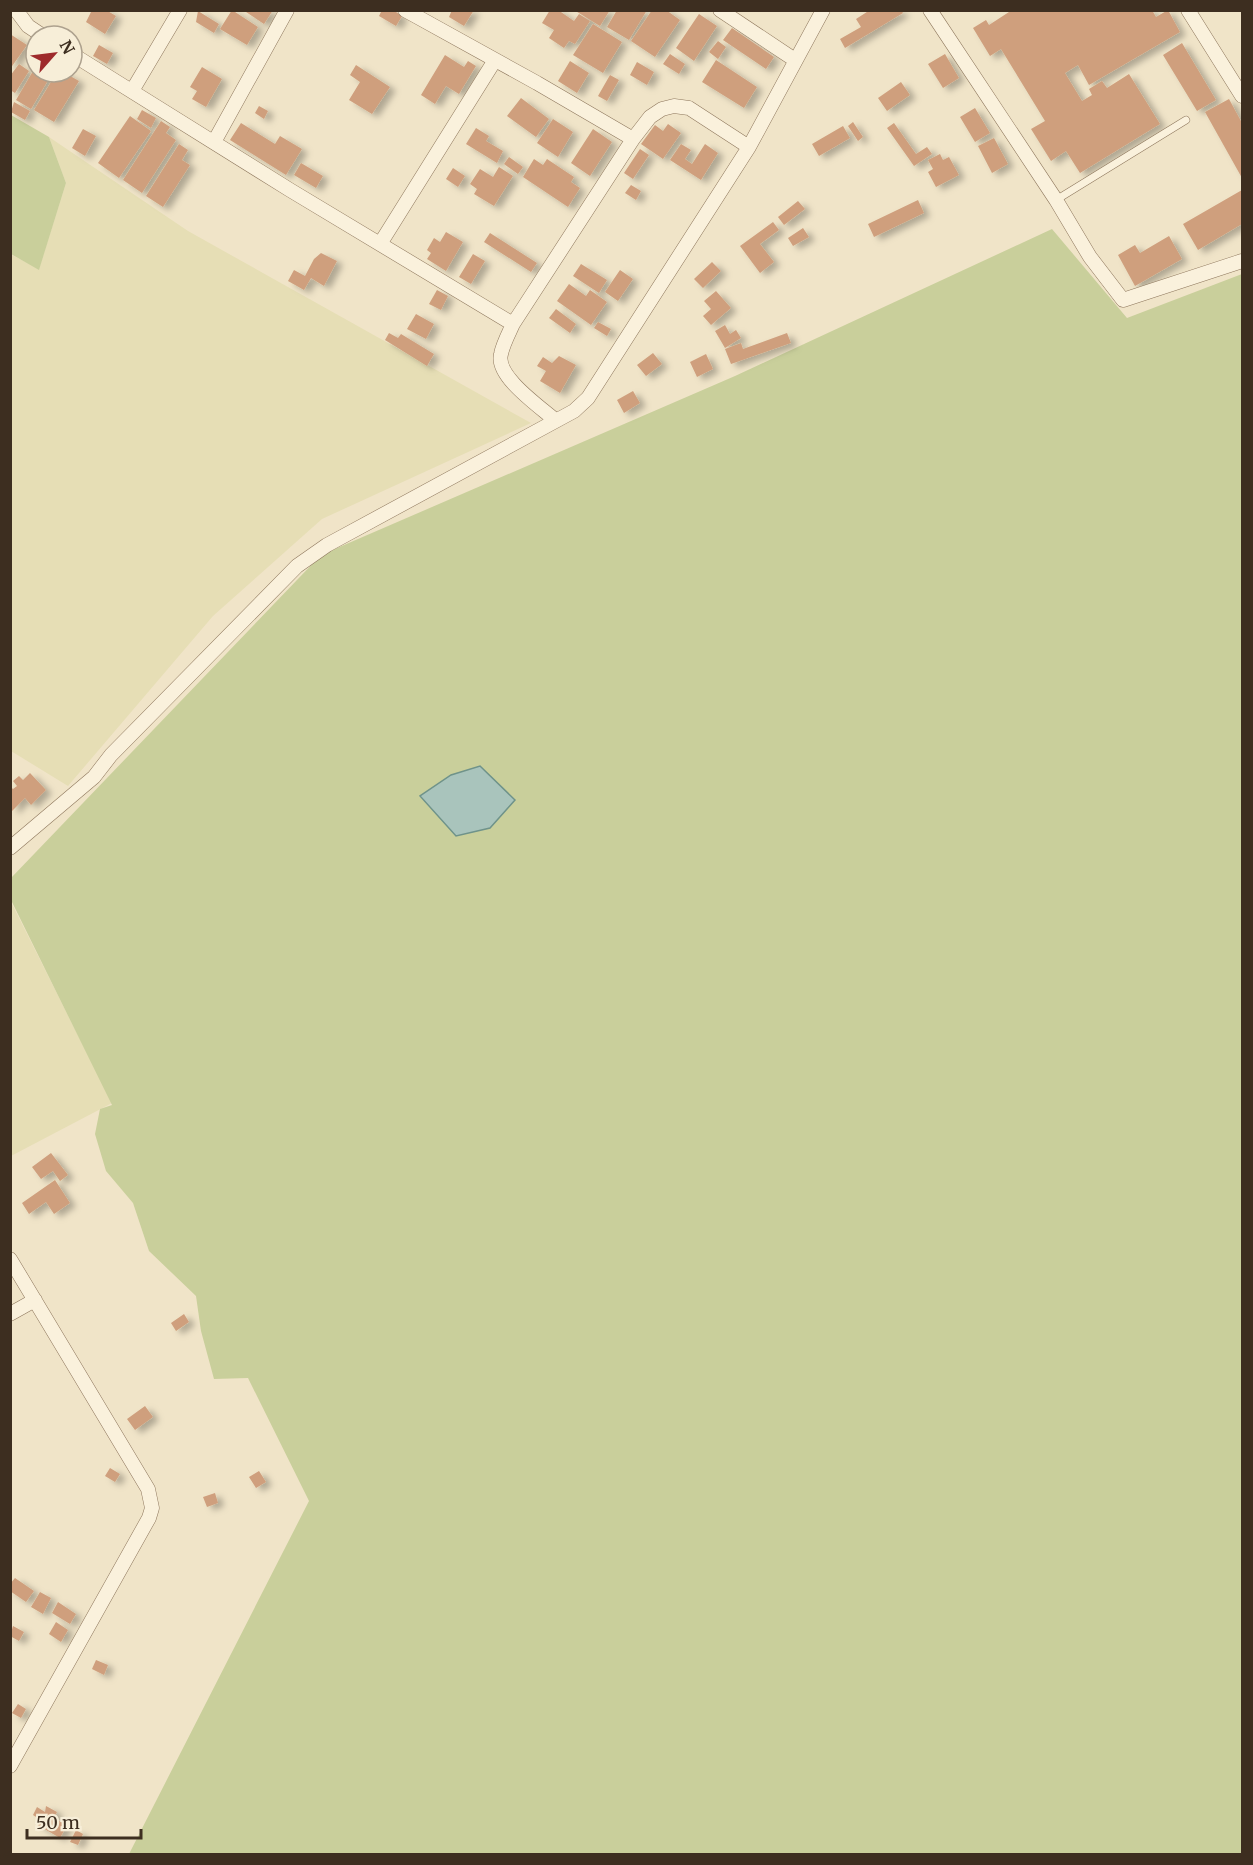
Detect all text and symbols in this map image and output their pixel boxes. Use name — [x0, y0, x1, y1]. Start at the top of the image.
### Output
north arrow — [24, 24, 84, 84]
text: N — [55, 37, 79, 58]
scale bar — [27, 1802, 141, 1840]
text: 50 m — [36, 1811, 80, 1834]

